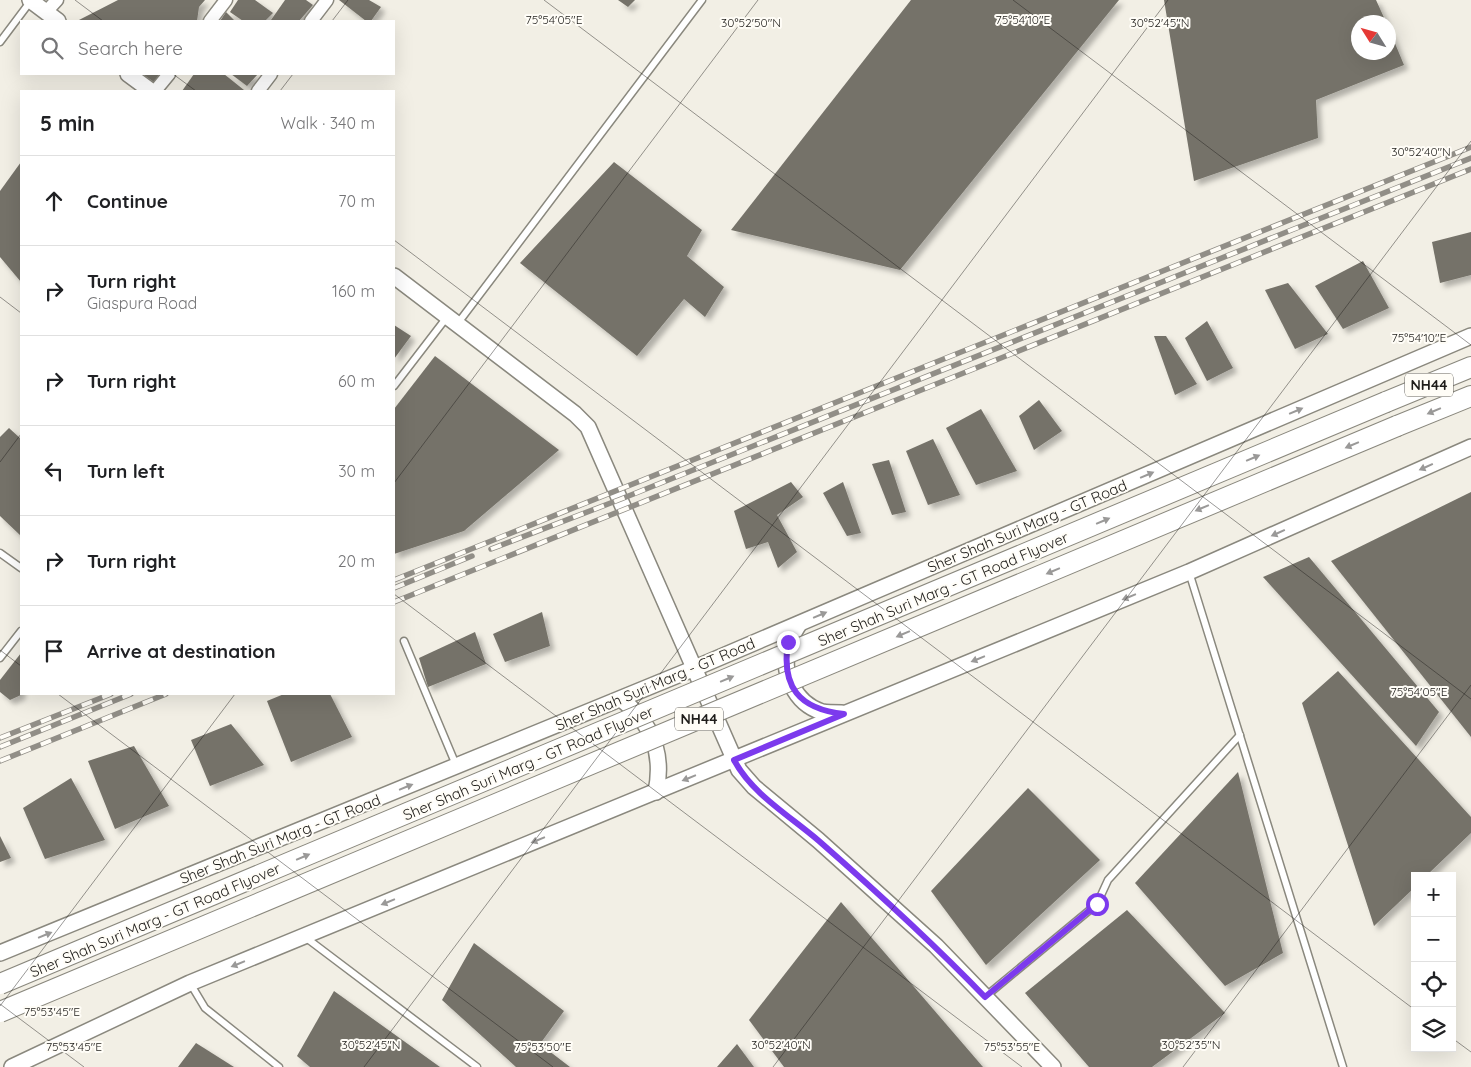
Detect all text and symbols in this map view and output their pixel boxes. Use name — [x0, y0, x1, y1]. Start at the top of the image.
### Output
text: 75°54'05"E — [526, 12, 583, 27]
text: 75°54'10"E — [996, 12, 1051, 27]
text: 30°52'50"N — [721, 15, 781, 30]
text: 30°52'45"N — [1130, 15, 1190, 30]
north arrow — [1351, 15, 1396, 60]
search box — [20, 20, 395, 75]
icon: search — [38, 34, 66, 62]
text: Search here — [78, 36, 183, 60]
text: 5 min — [40, 110, 95, 136]
text: Walk · 340 m — [281, 113, 375, 133]
text: 30°52'40"N — [1391, 144, 1451, 159]
icon: ahead — [40, 187, 68, 215]
text: Continue — [87, 189, 168, 213]
text: 70 m — [338, 191, 375, 211]
text: Turn right — [87, 269, 176, 293]
icon: right — [40, 277, 68, 305]
text: 160 m — [332, 281, 375, 301]
text: Giaspura Road — [87, 293, 197, 313]
text: 75°54'10"E — [1392, 330, 1447, 345]
icon: right — [40, 367, 68, 395]
text: Turn right — [87, 369, 176, 393]
text: 60 m — [338, 371, 375, 391]
road number: NH44 — [1405, 374, 1453, 396]
one-way arrow — [1289, 407, 1304, 415]
one-way arrow — [1426, 407, 1441, 415]
one-way arrow — [1345, 442, 1359, 450]
one-way arrow — [1246, 454, 1260, 462]
icon: left — [40, 457, 68, 485]
text: Turn left — [87, 459, 165, 483]
text: 30 m — [338, 461, 375, 481]
one-way arrow — [1419, 464, 1433, 472]
one-way arrow — [1140, 471, 1155, 479]
street label: Sher Shah Suri Marg - GT Road — [924, 475, 1130, 577]
one-way arrow — [1195, 505, 1210, 512]
one-way arrow — [1096, 517, 1110, 525]
street label: Sher Shah Suri Marg - GT Road Flyover — [815, 527, 1071, 651]
one-way arrow — [1271, 530, 1285, 538]
icon: right — [40, 547, 68, 575]
text: Turn right — [87, 549, 176, 573]
text: 20 m — [338, 551, 375, 571]
one-way arrow — [1045, 567, 1060, 575]
one-way arrow — [1121, 594, 1136, 601]
one-way arrow — [813, 611, 828, 619]
one-way arrow — [896, 630, 910, 638]
route end — [777, 631, 800, 654]
street label: Sher Shah Suri Marg - GT Road — [552, 633, 758, 735]
icon: arrive — [40, 637, 68, 665]
text: Arrive at destination — [87, 639, 276, 663]
one-way arrow — [971, 655, 985, 663]
one-way arrow — [720, 675, 734, 683]
text: 75°54'05"E — [1391, 684, 1448, 699]
street label: Sher Shah Suri Marg - GT Road Flyover — [400, 701, 656, 825]
road number: NH44 — [675, 708, 723, 731]
one-way arrow — [681, 775, 696, 783]
one-way arrow — [399, 783, 414, 791]
street label: Sher Shah Suri Marg - GT Road — [177, 790, 383, 888]
one-way arrow — [530, 836, 545, 844]
one-way arrow — [296, 853, 310, 861]
street label: Sher Shah Suri Marg - GT Road Flyover — [27, 858, 283, 982]
map controls — [1411, 872, 1456, 1052]
button: + — [1411, 872, 1456, 917]
route start — [1086, 893, 1109, 916]
one-way arrow — [380, 898, 395, 906]
button: − — [1411, 917, 1456, 962]
one-way arrow — [38, 931, 53, 939]
one-way arrow — [231, 960, 245, 968]
button: locate — [1411, 962, 1456, 1007]
text: 75°53'45"E — [24, 1004, 80, 1019]
button: layers — [1411, 1007, 1456, 1052]
text: 30°52'45"N — [341, 1037, 401, 1052]
text: 30°52'40"N — [751, 1037, 811, 1052]
text: 30°52'35"N — [1161, 1037, 1221, 1052]
text: 75°53'45"E — [46, 1039, 102, 1054]
text: 75°53'50"E — [515, 1039, 572, 1054]
text: 75°53'55"E — [984, 1039, 1040, 1054]

